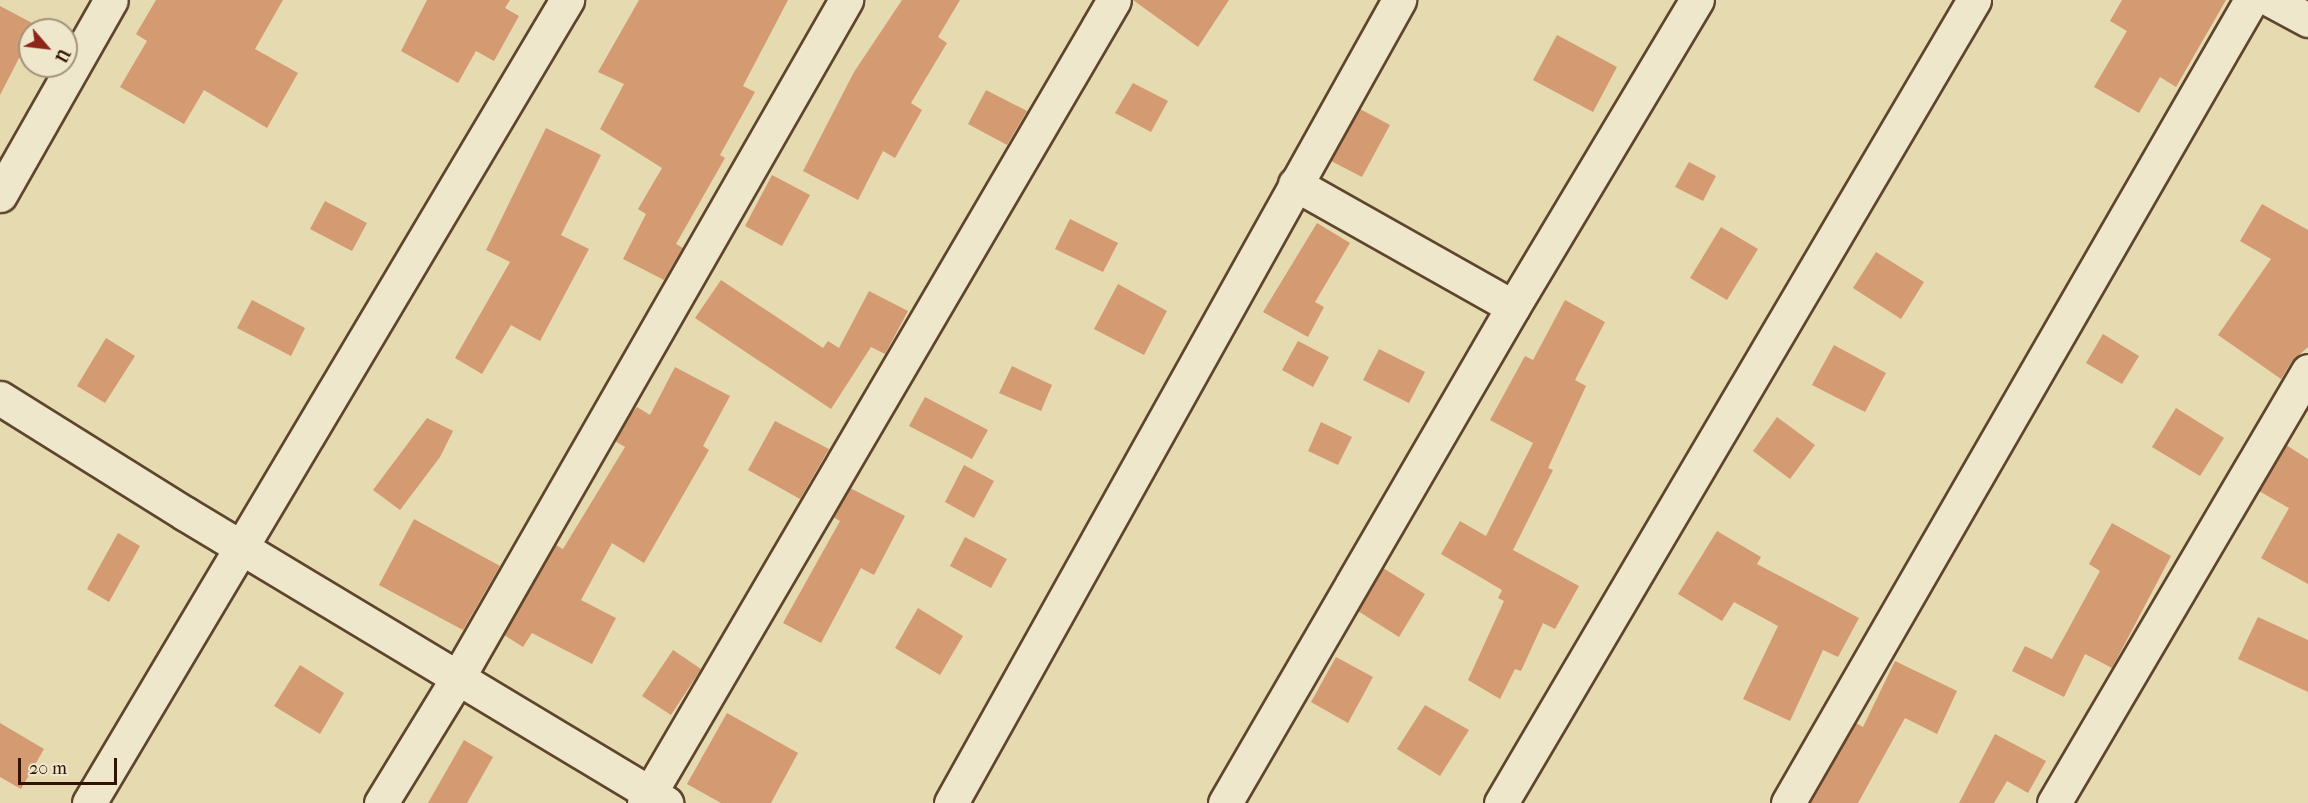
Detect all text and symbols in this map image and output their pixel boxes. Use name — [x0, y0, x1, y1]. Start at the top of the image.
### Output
north arrow — [18, 18, 78, 78]
text: U — [51, 46, 74, 66]
scale bar — [21, 746, 120, 784]
text: 20 m — [29, 758, 67, 779]

